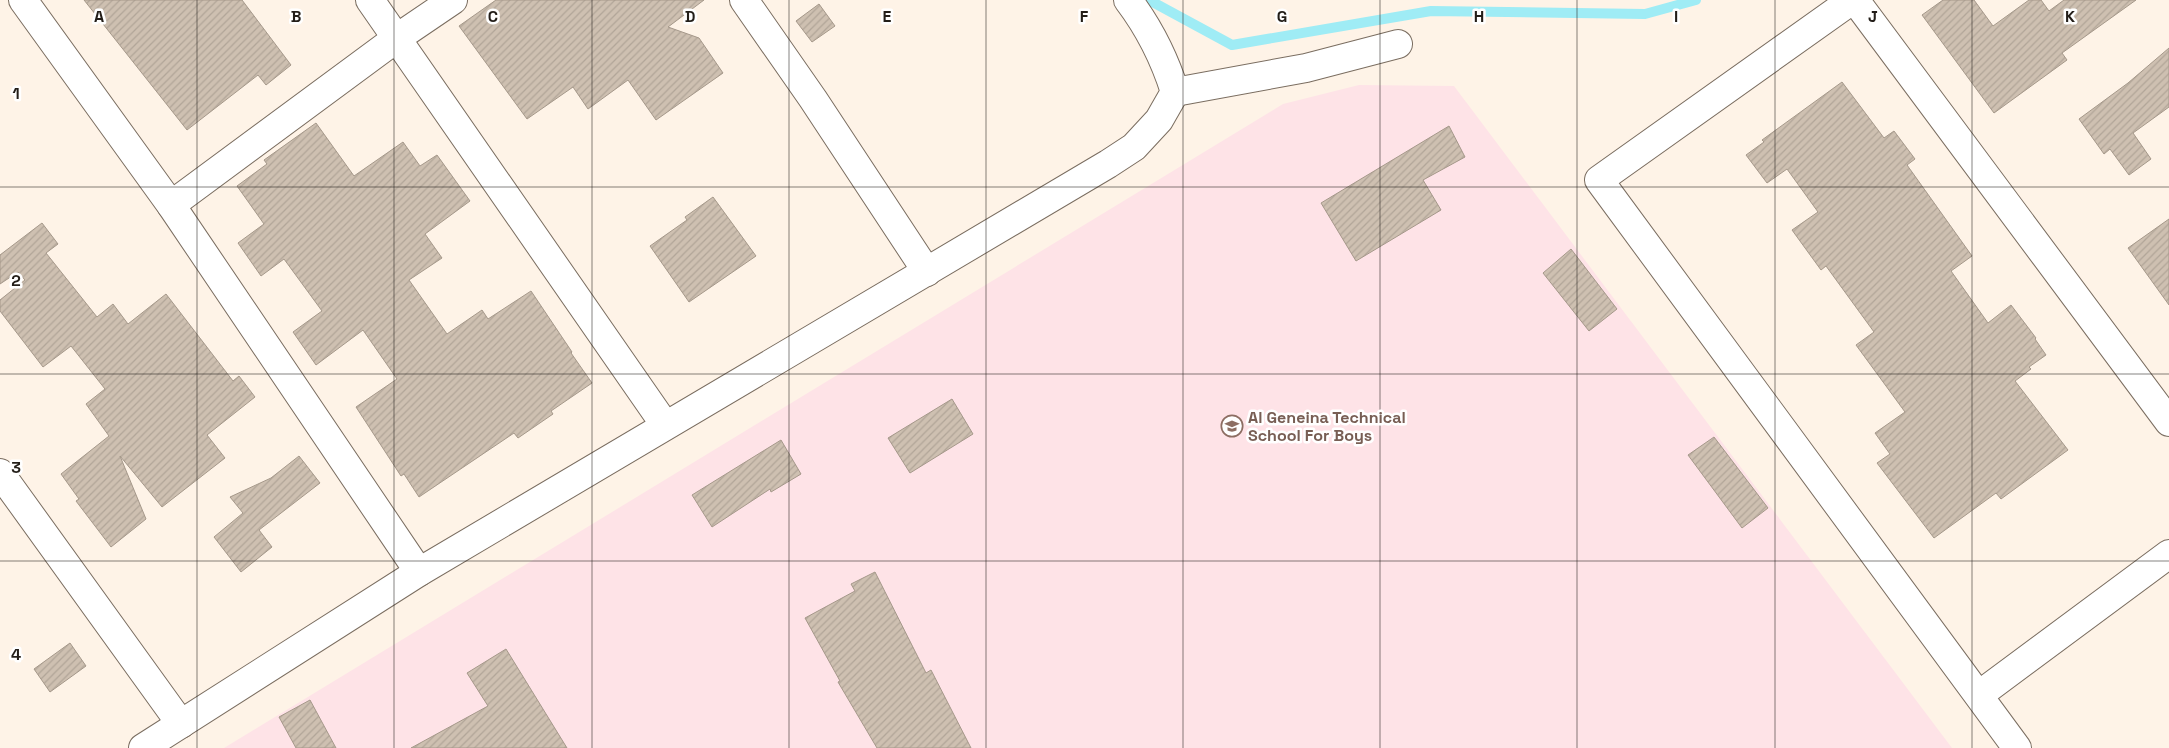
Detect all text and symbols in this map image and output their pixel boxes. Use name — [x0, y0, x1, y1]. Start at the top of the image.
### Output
text: A — [94, 6, 104, 27]
text: B — [291, 6, 301, 27]
text: C — [488, 6, 498, 27]
text: D — [685, 6, 695, 27]
text: E — [883, 6, 892, 27]
text: F — [1080, 6, 1089, 27]
text: G — [1277, 6, 1287, 27]
text: H — [1474, 6, 1484, 27]
text: I — [1674, 6, 1678, 27]
text: J — [1868, 6, 1878, 27]
text: K — [2065, 6, 2075, 27]
text: 1 — [12, 83, 20, 104]
text: 2 — [11, 270, 21, 291]
place label: Al Geneina Technical School For Boys — [1248, 407, 1406, 446]
school or university icon: Al Geneina Technical School For Boys — [1220, 414, 1244, 438]
text: 3 — [11, 457, 21, 478]
text: 4 — [11, 644, 21, 665]

